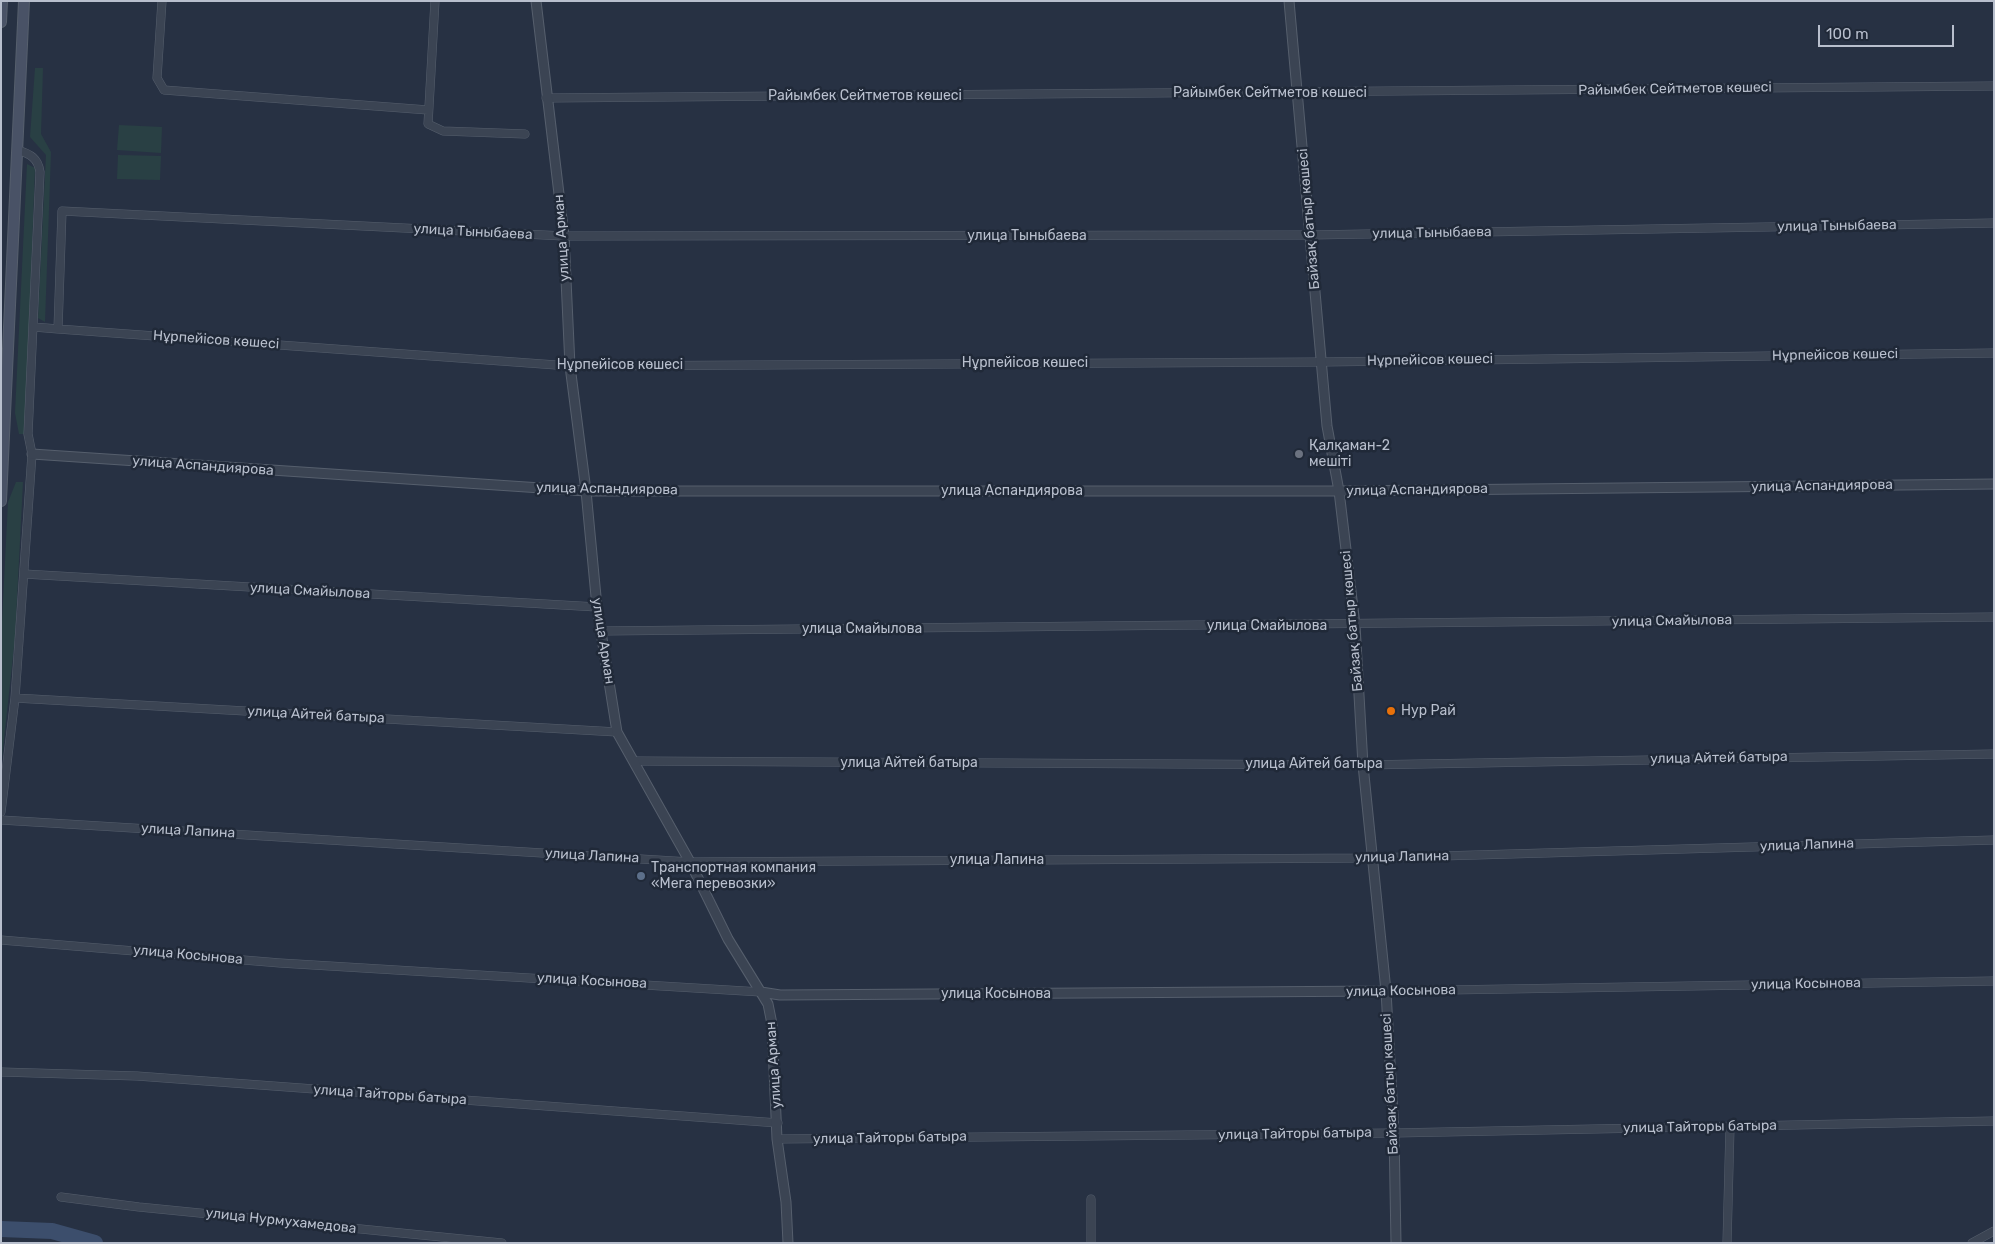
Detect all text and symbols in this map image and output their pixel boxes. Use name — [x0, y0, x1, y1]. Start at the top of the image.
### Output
scale bar — [1820, 15, 1956, 47]
text: 100 m — [1826, 25, 1868, 43]
street label: Райымбек Сейтметов көшесі — [1578, 79, 1772, 99]
street label: Райымбек Сейтметов көшесі — [1173, 85, 1367, 101]
street label: Райымбек Сейтметов көшесі — [768, 88, 962, 104]
street label: Байзақ батыр көшесі — [1294, 148, 1324, 290]
street label: улица Арман — [551, 194, 573, 282]
street label: улица Тыныбаева — [1777, 217, 1897, 235]
street label: улица Тыныбаева — [413, 220, 533, 244]
street label: улица Тыныбаева — [1372, 224, 1492, 242]
street label: улица Тыныбаева — [967, 228, 1087, 244]
street label: Нұрпейісов көшесі — [152, 327, 280, 353]
street label: Нұрпейісов көшесі — [1772, 345, 1898, 365]
street label: Нұрпейісов көшесі — [1367, 350, 1493, 370]
street label: Нұрпейісов көшесі — [962, 355, 1088, 371]
street label: Нұрпейісов көшесі — [557, 357, 683, 373]
place label: Қалқаман-2 мешіті — [1309, 438, 1390, 471]
marker: Қалқаман-2 мешіті — [1293, 448, 1305, 460]
street label: улица Аспандиярова — [132, 453, 274, 479]
street label: улица Аспандиярова — [1751, 476, 1893, 496]
street label: улица Аспандиярова — [536, 479, 678, 499]
street label: улица Аспандиярова — [1346, 480, 1488, 500]
street label: улица Аспандиярова — [941, 483, 1083, 499]
street label: Байзақ батыр көшесі — [1337, 550, 1367, 692]
street label: улица Смайылова — [249, 579, 371, 603]
street label: улица Арман — [588, 597, 618, 685]
street label: улица Смайылова — [1612, 612, 1732, 630]
street label: улица Смайылова — [1207, 618, 1327, 634]
street label: улица Смайылова — [802, 621, 922, 637]
street label: улица Айтей батыра — [247, 703, 385, 727]
place label: Нур Рай — [1401, 703, 1456, 719]
marker: Нур Рай — [1385, 705, 1397, 717]
street label: улица Айтей батыра — [1650, 748, 1788, 768]
street label: улица Айтей батыра — [840, 755, 978, 771]
street label: улица Айтей батыра — [1245, 756, 1383, 772]
street label: улица Лапина — [140, 820, 236, 842]
street label: улица Лапина — [1760, 835, 1854, 855]
street label: улица Лапина — [544, 845, 640, 867]
street label: улица Лапина — [1355, 848, 1449, 866]
street label: улица Лапина — [950, 852, 1044, 868]
place label: Транспортная компания «Мега перевозки» — [651, 860, 816, 892]
marker: Транспортная компания «Мега перевозки» — [635, 870, 647, 882]
street label: улица Косынова — [132, 942, 244, 968]
street label: улица Косынова — [537, 970, 647, 992]
street label: улица Косынова — [1751, 975, 1861, 993]
street label: улица Косынова — [1346, 982, 1456, 1000]
street label: улица Косынова — [941, 986, 1051, 1002]
street label: Байзақ батыр көшесі — [1378, 1013, 1402, 1155]
street label: улица Арман — [763, 1021, 785, 1109]
street label: улица Тайторы батыра — [313, 1081, 467, 1109]
street label: улица Тайторы батыра — [1623, 1117, 1777, 1137]
street label: улица Тайторы батыра — [1218, 1124, 1372, 1144]
street label: улица Тайторы батыра — [813, 1128, 967, 1148]
street label: улица Нурмухамедова — [205, 1205, 357, 1237]

